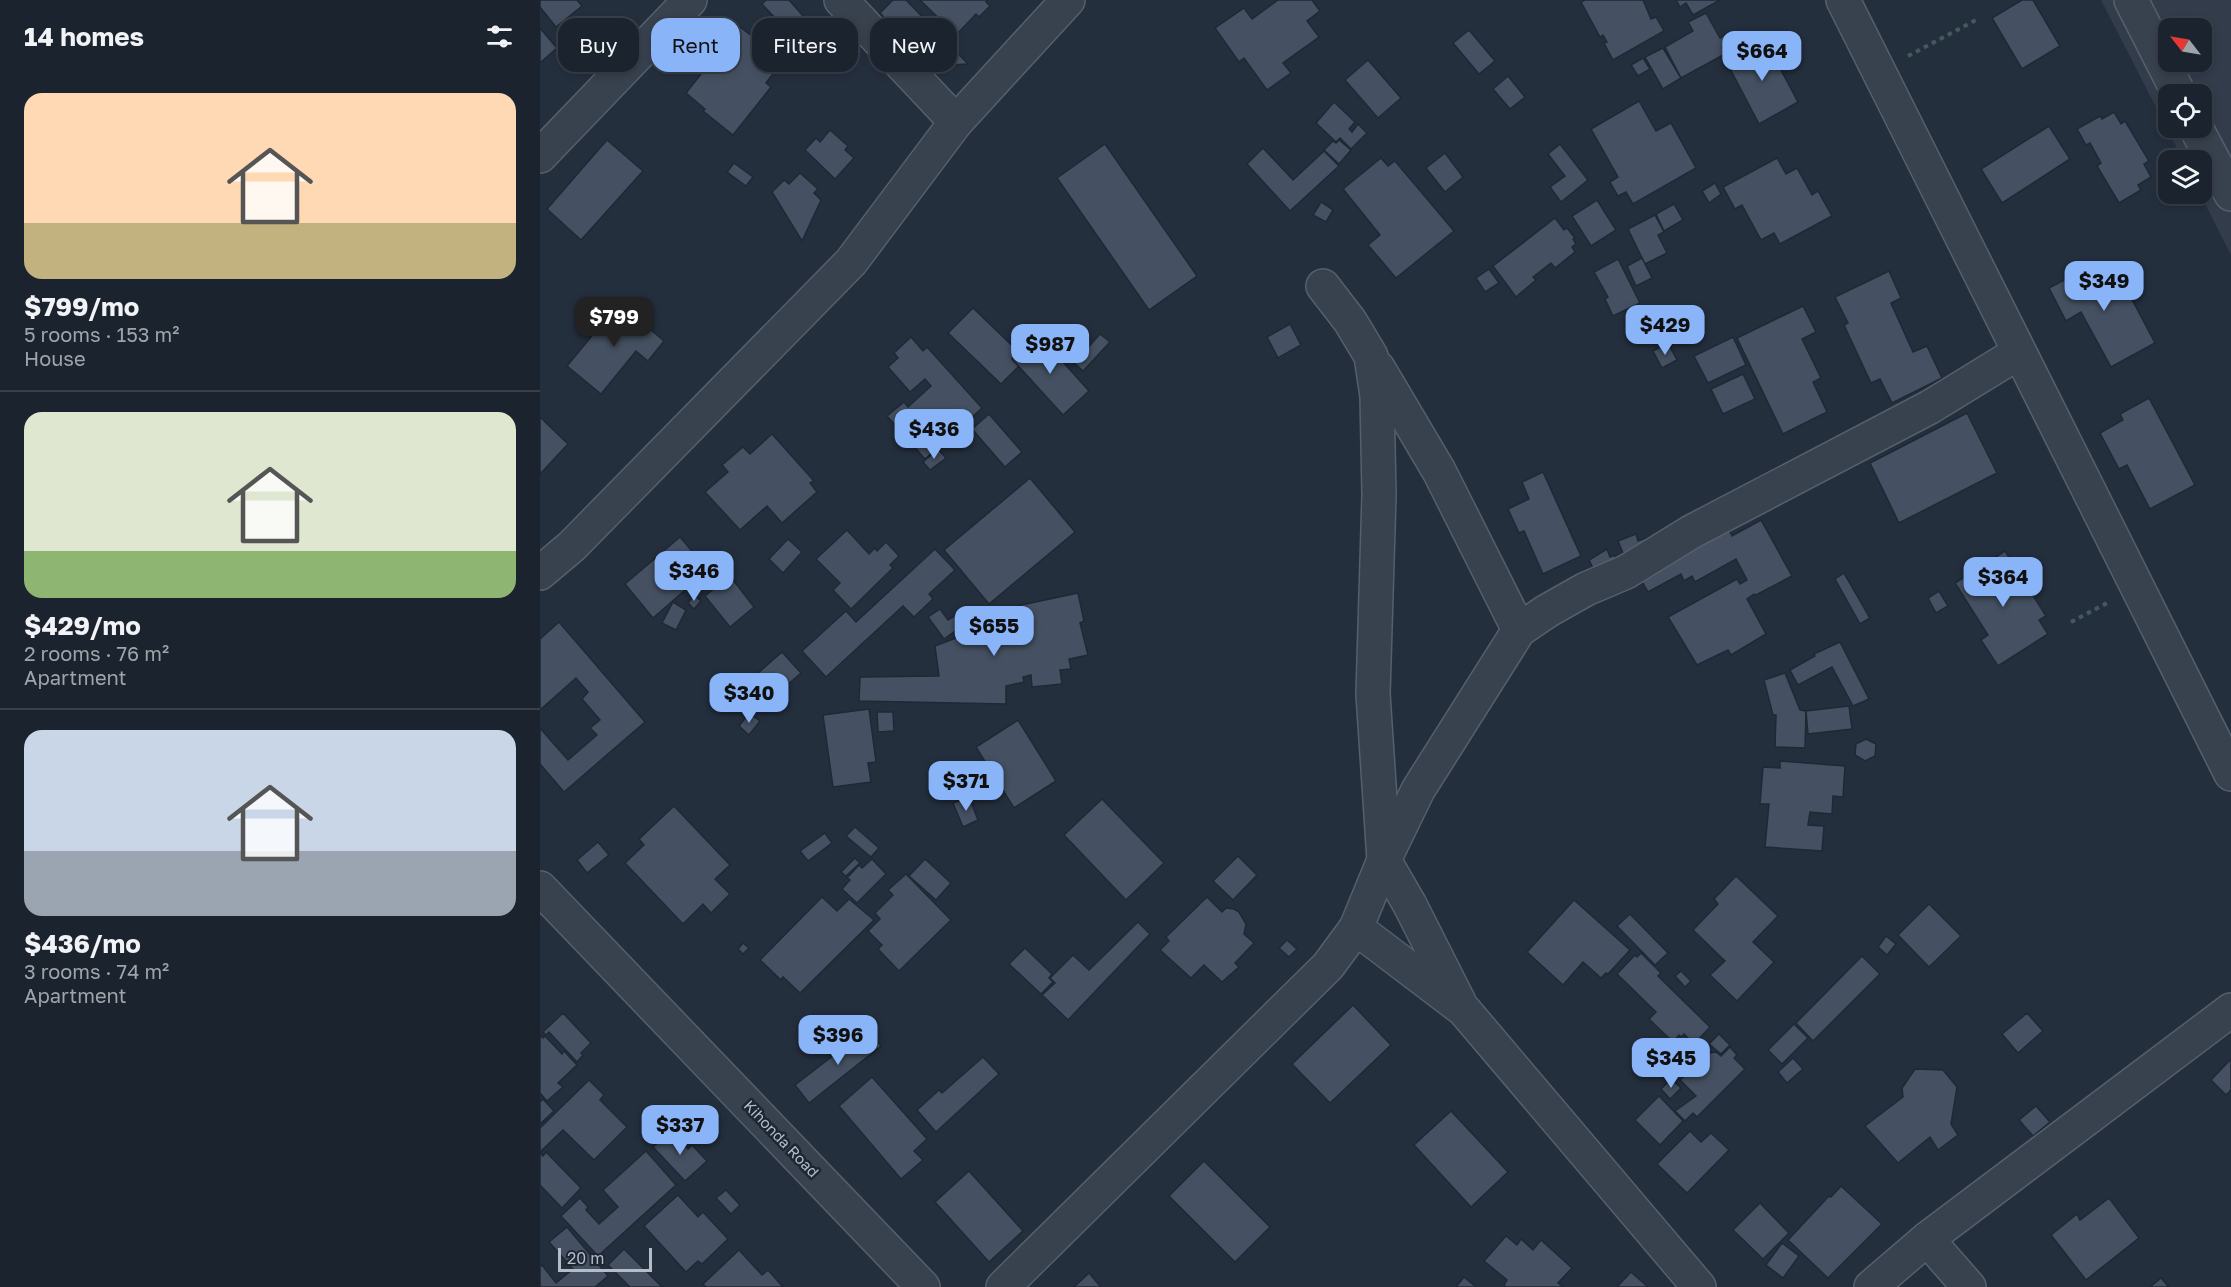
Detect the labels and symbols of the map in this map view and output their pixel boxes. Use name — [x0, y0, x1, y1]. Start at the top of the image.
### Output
north arrow — [2158, 18, 2212, 72]
pin: $664 — [1726, 31, 1798, 82]
pin: $349 — [2068, 261, 2140, 312]
pin: $799 — [578, 297, 650, 348]
pin: $429 — [1629, 305, 1701, 356]
pin: $987 — [1014, 324, 1086, 375]
pin: $436 — [898, 409, 970, 460]
pin: $346 — [658, 551, 730, 602]
pin: $364 — [1967, 557, 2039, 608]
pin: $655 — [958, 606, 1030, 657]
pin: $340 — [713, 673, 785, 724]
pin: $371 — [930, 761, 1002, 812]
pin: $396 — [802, 1015, 874, 1066]
pin: $345 — [1635, 1038, 1707, 1089]
street label: Kihonda Road — [741, 1096, 823, 1181]
pin: $337 — [644, 1105, 716, 1156]
scale bar — [558, 1245, 652, 1272]

